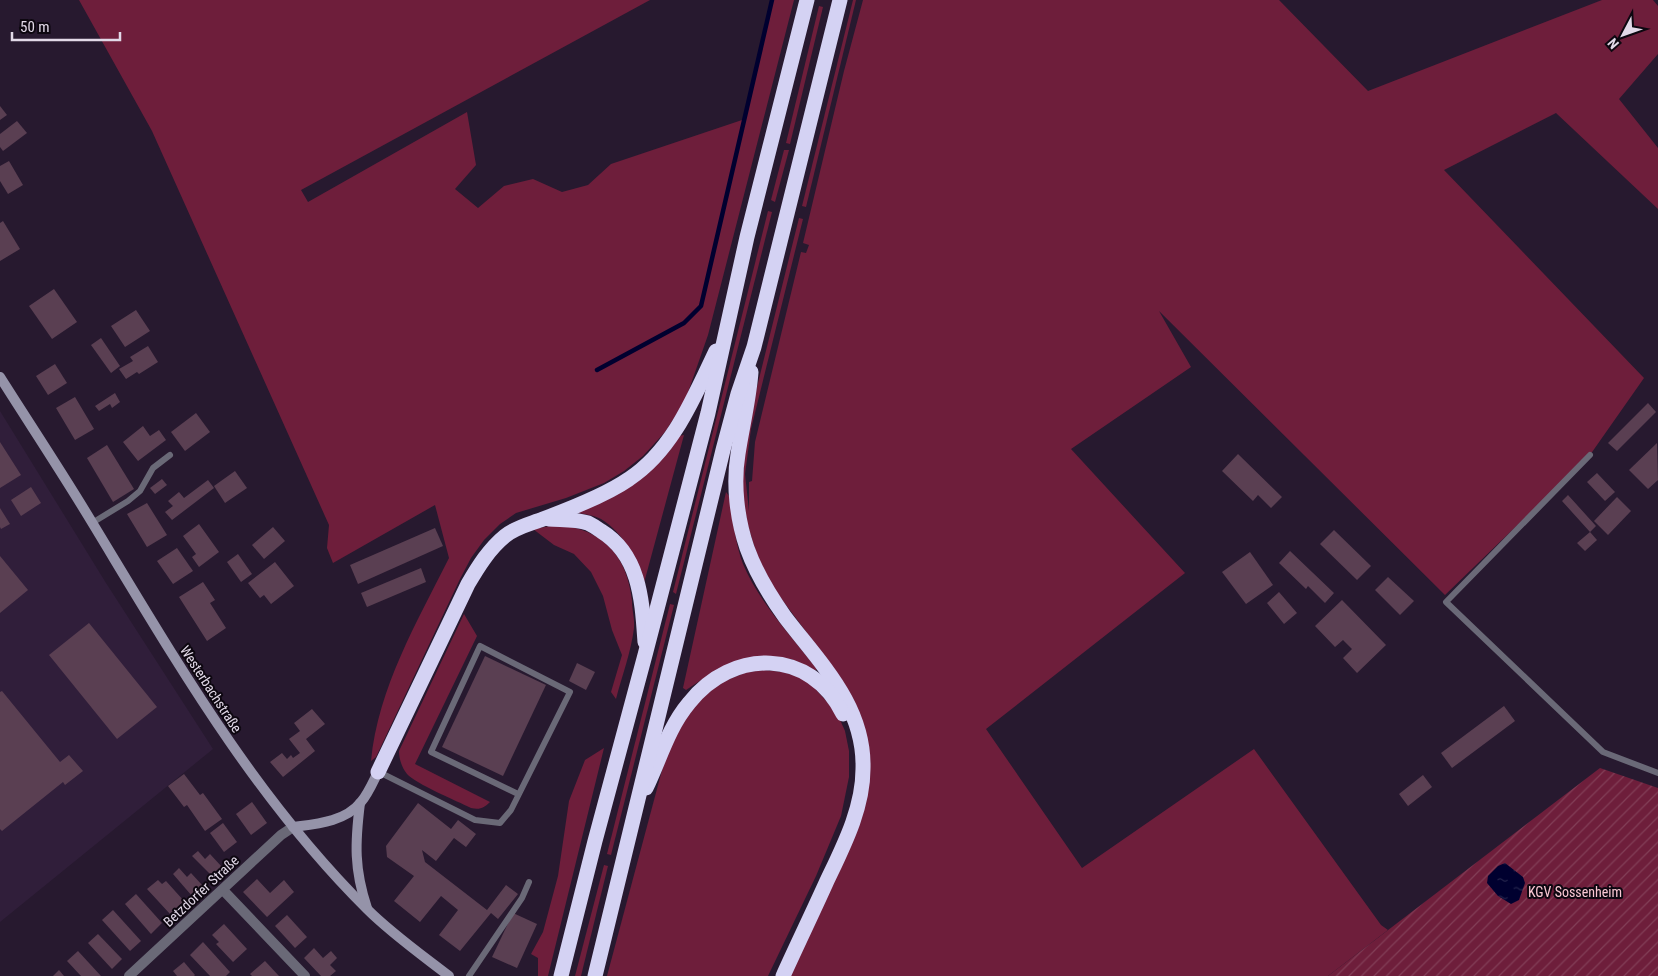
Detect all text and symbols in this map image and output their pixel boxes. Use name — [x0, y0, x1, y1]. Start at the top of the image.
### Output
scale bar — [12, 10, 120, 42]
north arrow — [1598, 10, 1648, 60]
text: 50 m — [20, 18, 50, 36]
text: N — [1604, 35, 1622, 52]
street label: Westerbachstraße — [177, 643, 245, 736]
street label: Betzdorfer Straße — [160, 852, 242, 930]
park label: KGV Sossenheim — [1528, 884, 1622, 900]

